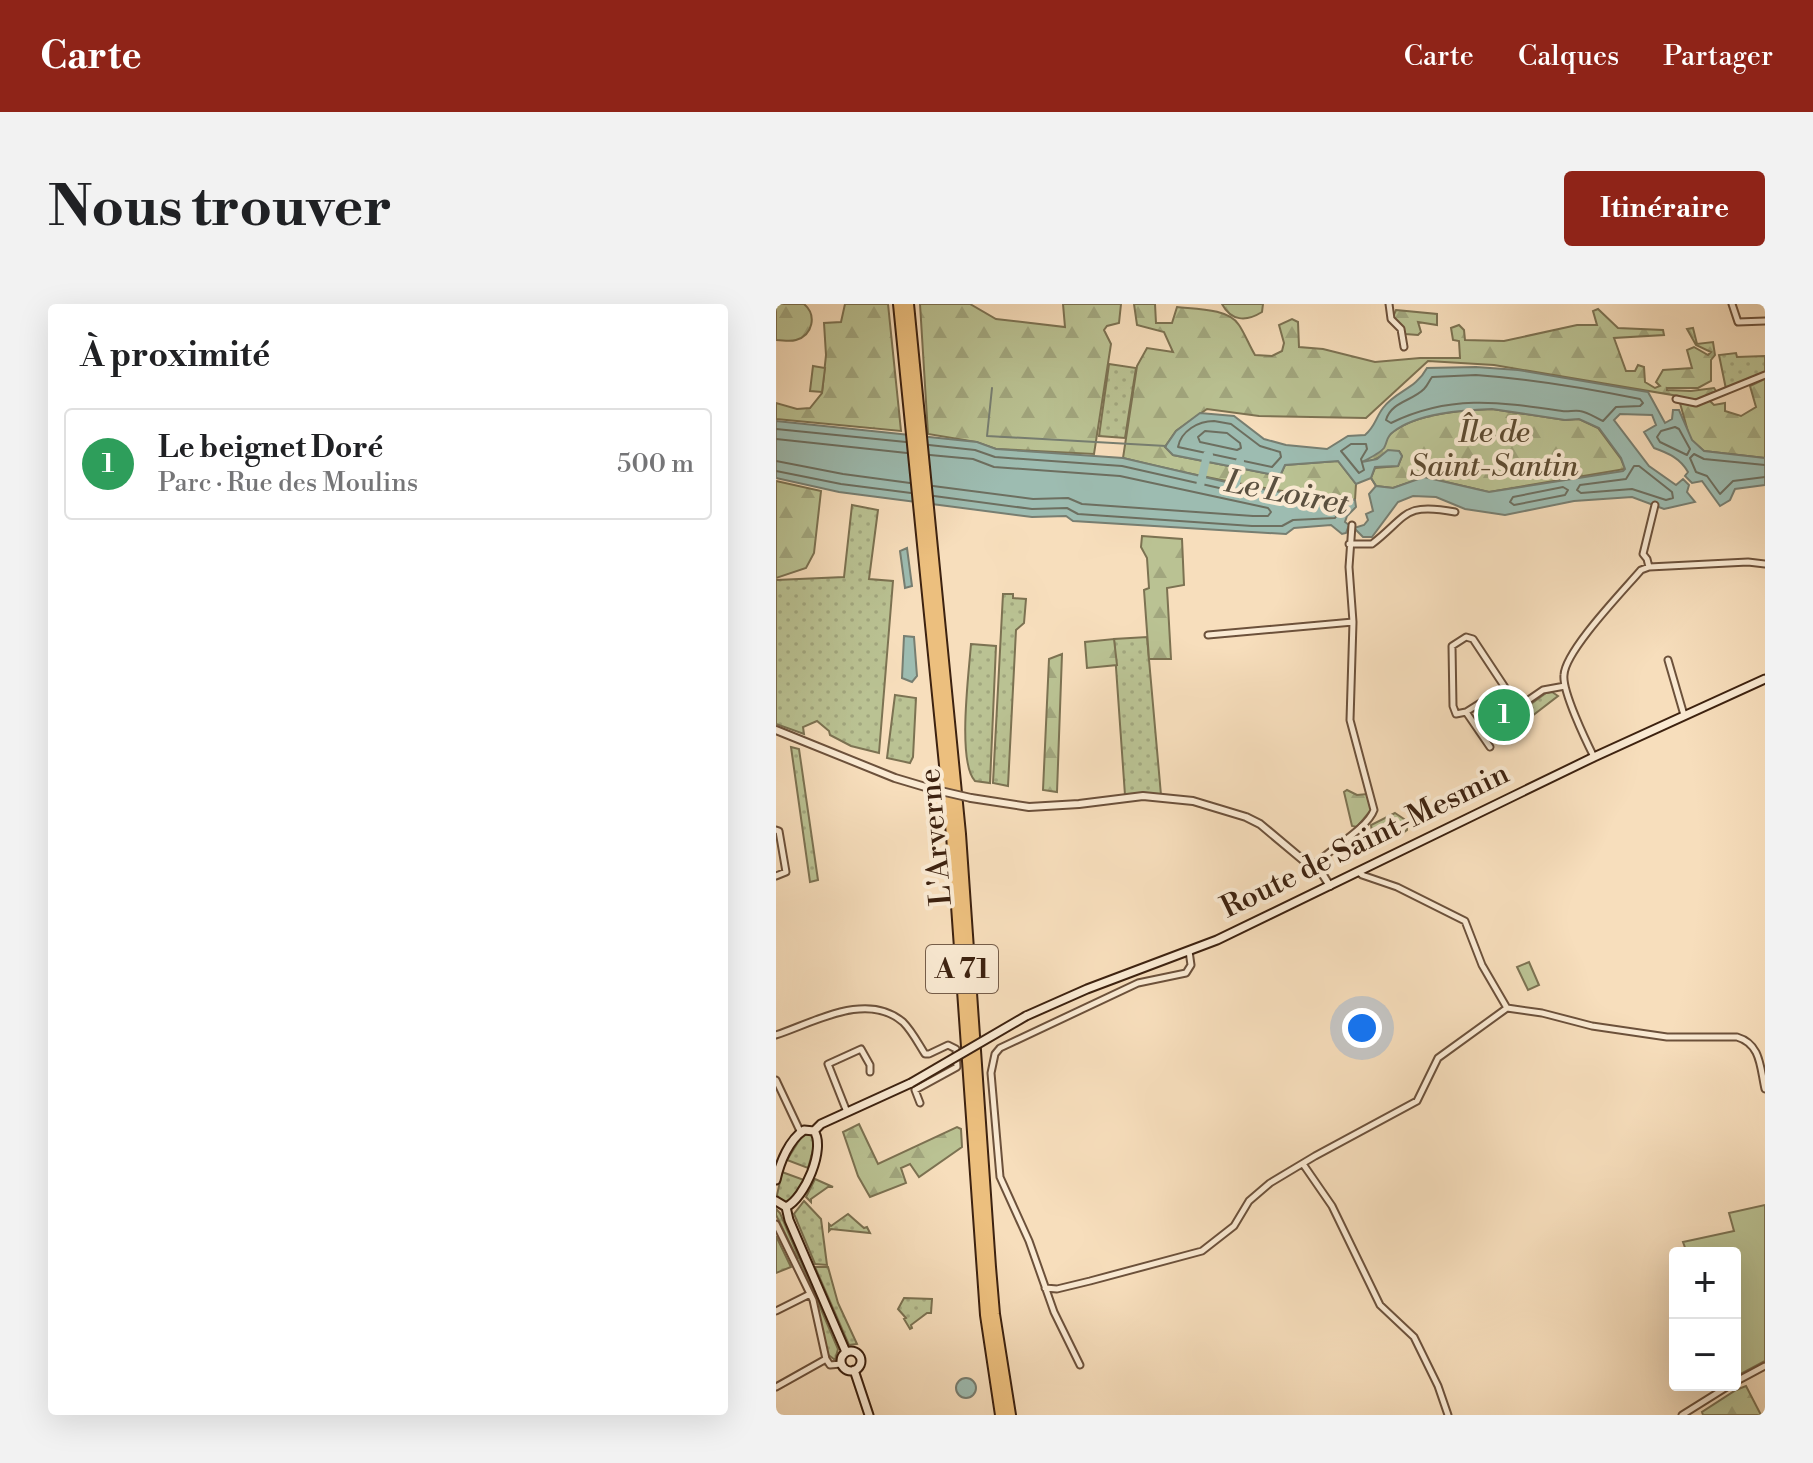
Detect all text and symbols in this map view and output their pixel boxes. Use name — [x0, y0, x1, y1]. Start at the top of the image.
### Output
text: Carte — [40, 33, 142, 80]
text: Carte — [1404, 39, 1474, 74]
text: Calques — [1518, 39, 1619, 74]
text: Partager — [1663, 39, 1773, 74]
button: Itinéraire — [1564, 171, 1765, 246]
text: Nous trouver — [48, 173, 392, 243]
text: À proximité — [80, 335, 270, 377]
park label: Île de Saint-Santin — [1410, 412, 1578, 486]
text: Le beignet Doré — [158, 429, 383, 467]
text: 1 — [102, 448, 114, 480]
text: 500 m — [617, 448, 694, 480]
water label: Le Loiret — [1221, 461, 1353, 525]
text: Parc · Rue des Moulins — [158, 467, 418, 499]
pin: 1 — [1478, 685, 1530, 745]
street label: Route de Saint-Mesmin — [1215, 755, 1515, 927]
street label: L'Arverne — [911, 767, 961, 907]
road number: A 71 — [926, 945, 998, 993]
your location — [1342, 1008, 1382, 1048]
map controls — [1669, 1247, 1741, 1391]
button: + — [1669, 1247, 1741, 1319]
button: − — [1669, 1319, 1741, 1391]

